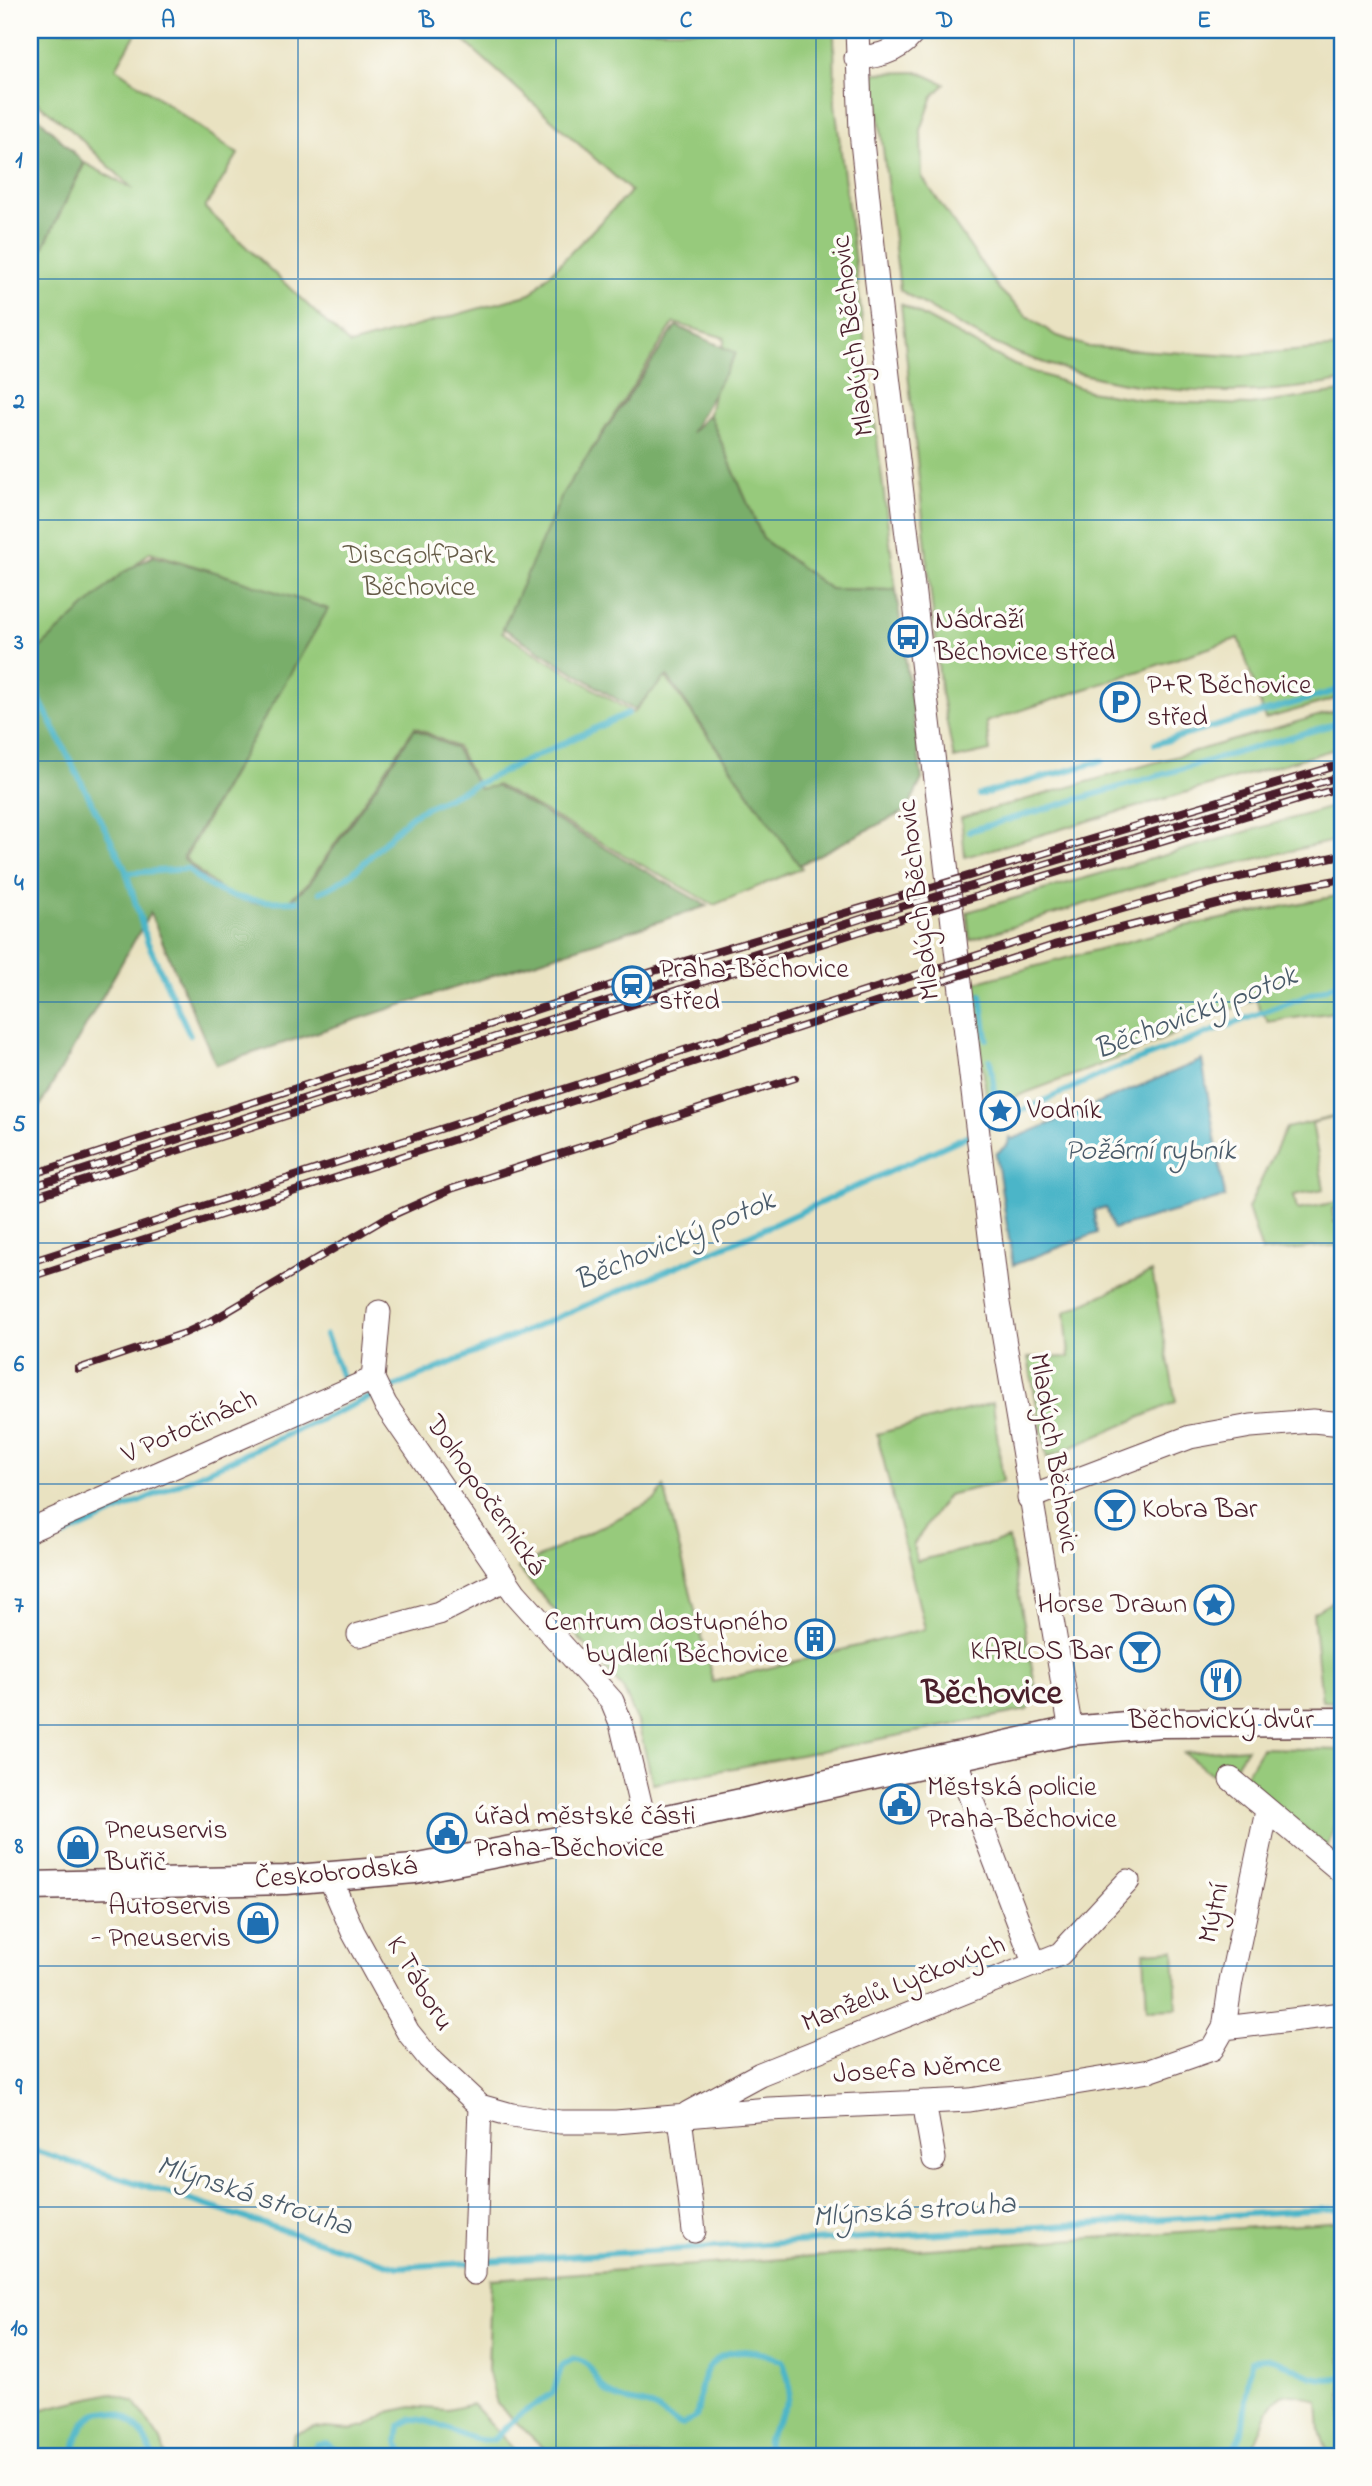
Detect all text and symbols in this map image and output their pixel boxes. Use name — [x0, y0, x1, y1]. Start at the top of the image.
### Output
text: A — [161, 5, 175, 38]
text: B — [418, 5, 435, 38]
text: C — [680, 5, 693, 38]
text: D — [936, 5, 953, 38]
text: E — [1197, 5, 1211, 38]
text: 1 — [15, 145, 23, 178]
street label: Mladých Běchovic — [821, 233, 887, 439]
text: 2 — [12, 386, 25, 419]
park label: DiscGolfPark Běchovice — [342, 536, 496, 609]
place label: Nádraží Běchovice střed — [934, 601, 1115, 674]
bus stop icon: Nádraží Běchovice střed — [887, 616, 929, 658]
text: 3 — [13, 627, 24, 660]
place label: P+R Běchovice střed — [1147, 666, 1312, 739]
parking icon: P+R Běchovice střed — [1099, 681, 1141, 723]
street label: Mladých Běchovic — [887, 797, 953, 1003]
text: 4 — [14, 868, 24, 901]
place label: Praha-Běchovice střed — [659, 950, 849, 1023]
water label: Běchovický potok — [1088, 954, 1306, 1073]
station icon: Praha-Běchovice střed — [611, 965, 653, 1007]
place icon: Vodník — [979, 1090, 1021, 1132]
place label: Vodník — [1026, 1091, 1102, 1132]
text: 5 — [12, 1109, 26, 1142]
water label: Požární rybník — [1064, 1130, 1237, 1174]
water label: Běchovický potok — [568, 1179, 784, 1304]
text: 6 — [14, 1349, 25, 1382]
street label: Mladých Běchovic — [1017, 1350, 1089, 1556]
street label: V Potočinách — [115, 1380, 264, 1477]
street label: Dolnopočernická — [414, 1406, 556, 1585]
bar icon: Kobra Bar — [1094, 1489, 1136, 1531]
place label: Kobra Bar — [1142, 1490, 1258, 1531]
place icon: Horse Drawn — [1193, 1584, 1235, 1626]
place label: Horse Drawn — [1037, 1585, 1187, 1626]
text: 7 — [14, 1590, 24, 1623]
place label: Centrum dostupného bydlení Běchovice — [544, 1603, 788, 1676]
building icon: Centrum dostupného bydlení Běchovice — [794, 1618, 836, 1660]
bar icon: KARLOS Bar — [1119, 1631, 1161, 1673]
place label: KARLOS Bar — [970, 1632, 1113, 1673]
restaurant icon: Běchovický dvůr — [1200, 1659, 1242, 1701]
district label: Běchovice — [920, 1669, 1064, 1720]
place label: Běchovický dvůr — [1127, 1701, 1314, 1742]
place label: Městská policie Praha-Běchovice — [927, 1768, 1117, 1841]
public building icon: Městská policie Praha-Běchovice — [879, 1783, 921, 1825]
place label: úřad městské části Praha-Běchovice — [474, 1797, 696, 1870]
place label: Pneuservis Buřič — [104, 1811, 227, 1884]
public building icon: úřad městské části Praha-Běchovice — [426, 1812, 468, 1854]
shop icon: Pneuservis Buřič — [57, 1826, 99, 1868]
text: 8 — [14, 1831, 24, 1864]
street label: Českobrodská — [253, 1846, 419, 1902]
street label: Mýtní — [1189, 1879, 1241, 1947]
place label: Autoservis - Pneuservis — [91, 1887, 231, 1960]
shop icon: Autoservis - Pneuservis — [237, 1902, 279, 1944]
street label: Manželů Lyčkových — [796, 1925, 1012, 2045]
street label: K Táboru — [374, 1929, 464, 2039]
street label: Josefa Němce — [832, 2044, 1003, 2096]
text: 9 — [15, 2072, 24, 2105]
water label: Mlýnská strouha — [150, 2145, 358, 2250]
water label: Mlýnská strouha — [811, 2183, 1018, 2241]
text: 10 — [10, 2313, 28, 2346]

